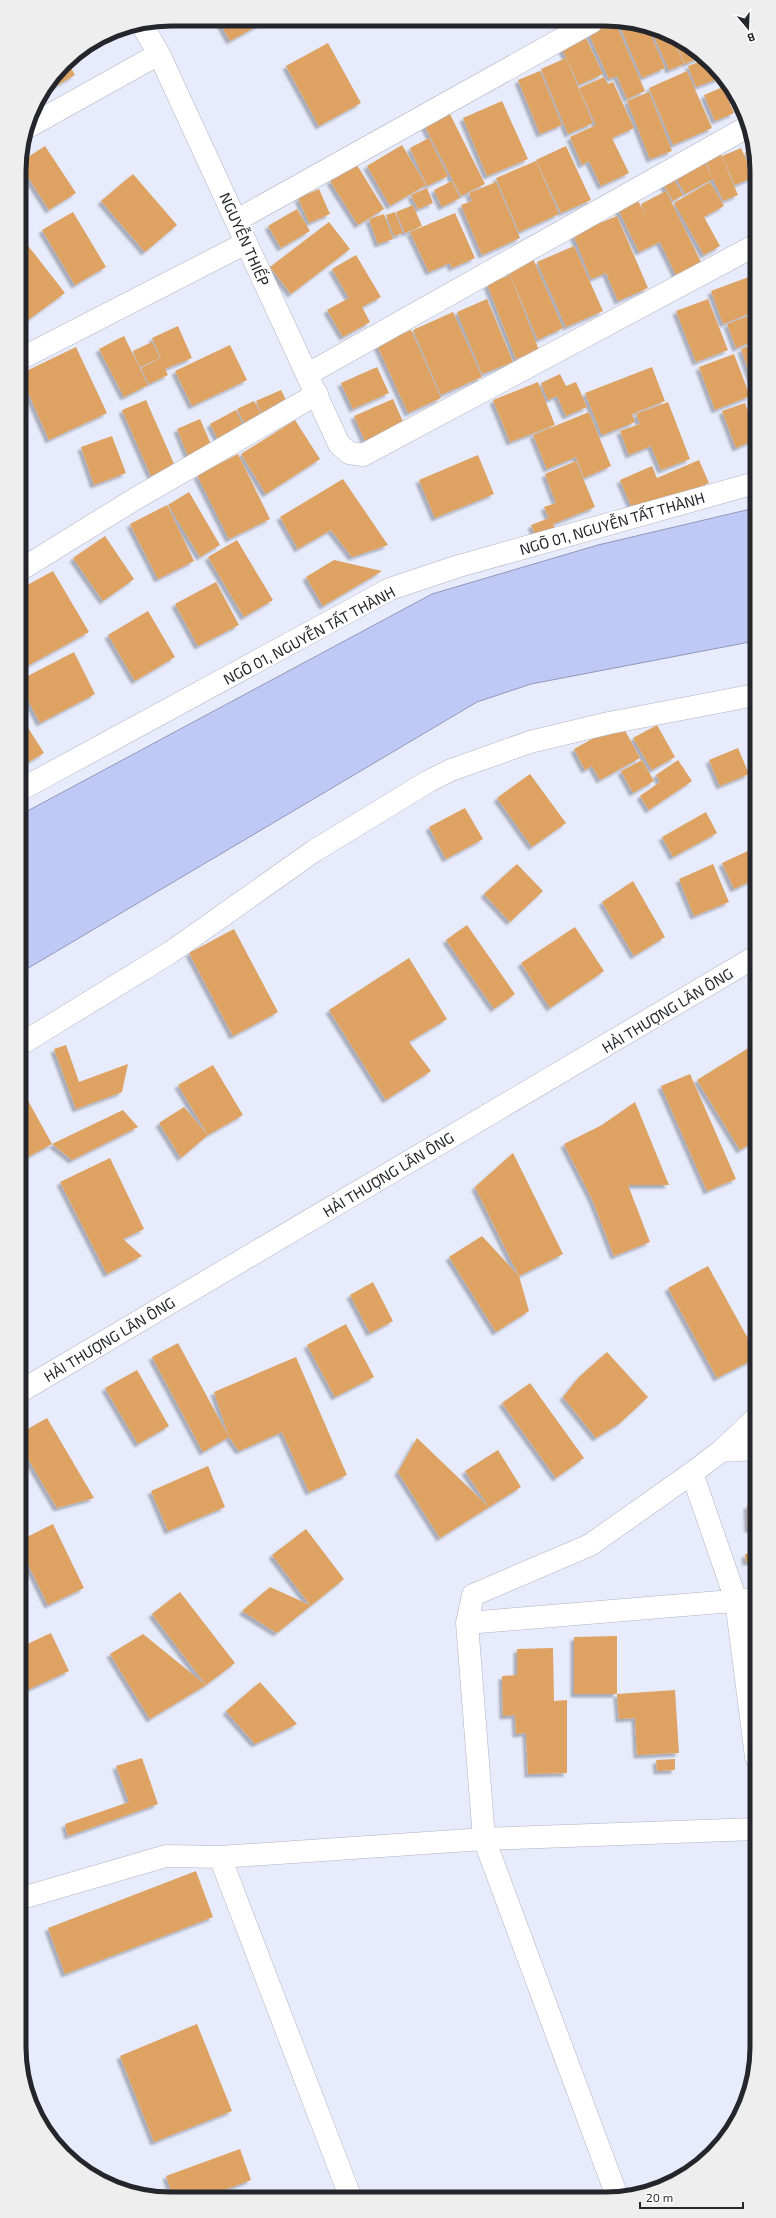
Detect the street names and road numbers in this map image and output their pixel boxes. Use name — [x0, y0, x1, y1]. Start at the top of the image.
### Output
street label: NGUYỄN THIẾP — [216, 189, 276, 289]
street label: NGÕ 01, NGUYỄN TẤT THÀNH — [517, 486, 707, 558]
street label: NGÕ 01, NGUYỄN TẤT THÀNH — [219, 580, 398, 688]
street label: HẢI THƯỢNG LÃN ÔNG — [598, 963, 736, 1056]
street label: HẢI THƯỢNG LÃN ÔNG — [319, 1127, 457, 1220]
street label: HẢI THƯỢNG LÃN ÔNG — [40, 1292, 178, 1385]

